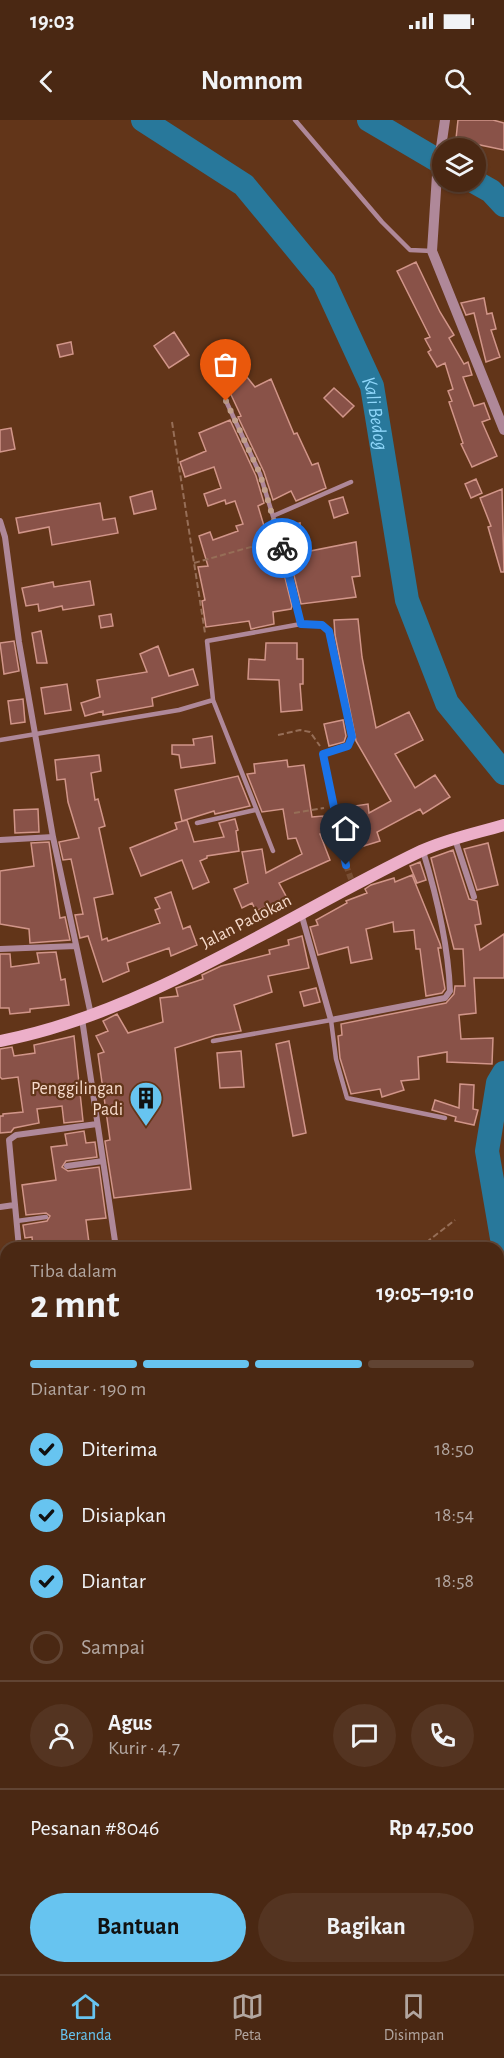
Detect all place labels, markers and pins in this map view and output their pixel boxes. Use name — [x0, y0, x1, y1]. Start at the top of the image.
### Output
pin — [200, 339, 251, 401]
pin — [320, 803, 371, 865]
place label: Penggilingan Padi — [31, 1080, 123, 1119]
building icon: Penggilingan Padi — [128, 1080, 164, 1127]

